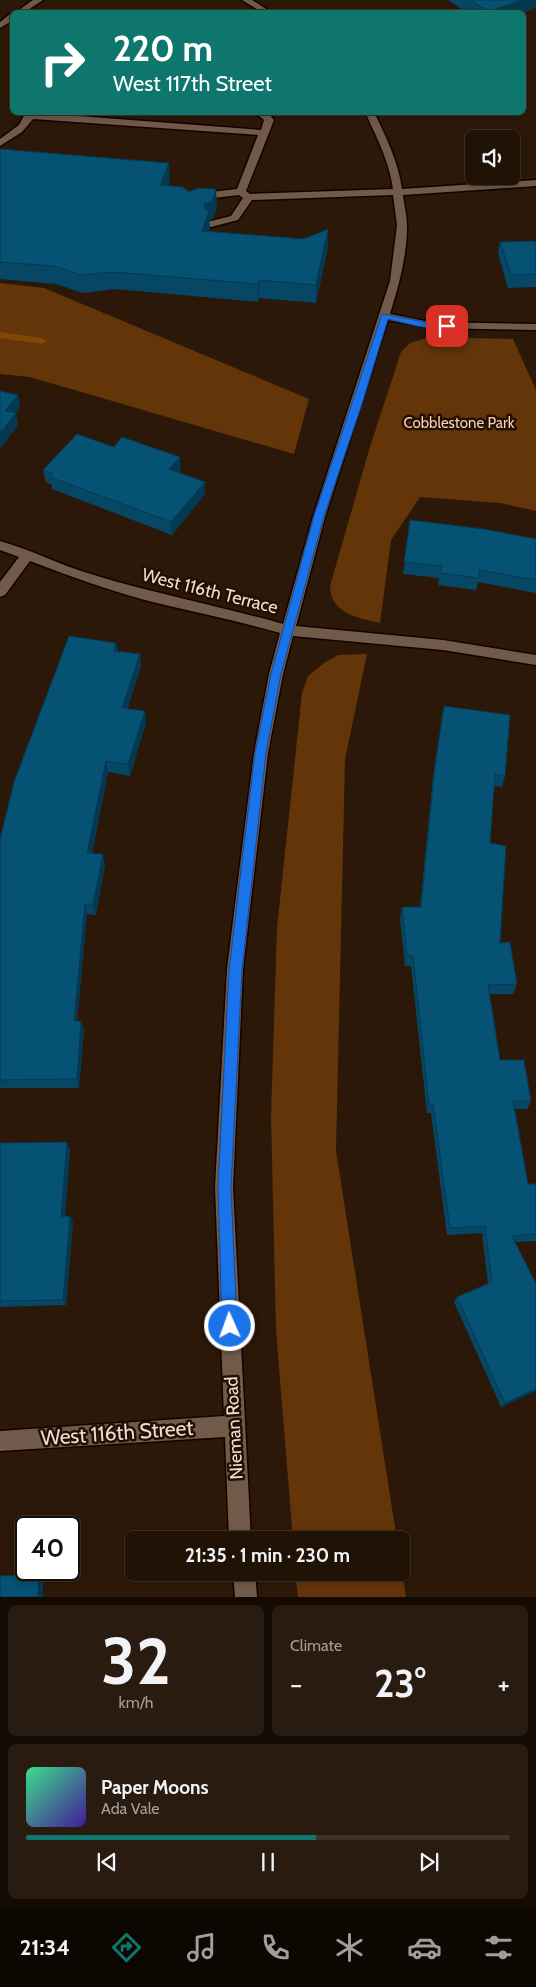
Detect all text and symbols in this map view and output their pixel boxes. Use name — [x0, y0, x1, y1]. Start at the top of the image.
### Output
text: 220 m — [113, 27, 213, 70]
icon: right — [30, 30, 95, 95]
text: West 117th Street — [113, 70, 272, 97]
map controls — [465, 130, 520, 185]
button: sound — [465, 130, 520, 185]
pin — [426, 305, 468, 347]
icon: arrive — [433, 312, 461, 340]
park label: Cobblestone Park — [404, 414, 515, 432]
street label: West 116th Terrace — [140, 563, 280, 619]
position arrow — [203, 1299, 255, 1351]
street label: Nieman Road — [220, 1376, 248, 1480]
street label: West 116th Street — [40, 1415, 194, 1450]
speed limit sign: 40 — [15, 1516, 80, 1581]
text: 21:35 · 1 min · 230 m — [185, 1544, 350, 1567]
text: 32 — [101, 1621, 171, 1700]
text: Climate — [290, 1636, 342, 1655]
text: 23° — [374, 1660, 426, 1707]
text: − — [290, 1667, 302, 1701]
text: + — [498, 1667, 510, 1701]
text: km/h — [118, 1693, 154, 1712]
text: Paper Moons — [101, 1776, 209, 1799]
text: Ada Vale — [101, 1799, 160, 1818]
icon: previous — [93, 1848, 121, 1876]
icon: pause — [254, 1848, 282, 1876]
icon: next — [415, 1848, 443, 1876]
icon: directions — [109, 1930, 144, 1965]
icon: music — [184, 1930, 219, 1965]
icon: phone — [258, 1930, 293, 1965]
icon: climate — [332, 1930, 367, 1965]
icon: car — [407, 1930, 442, 1965]
icon: filters — [481, 1930, 516, 1965]
text: 21:34 — [20, 1934, 70, 1961]

